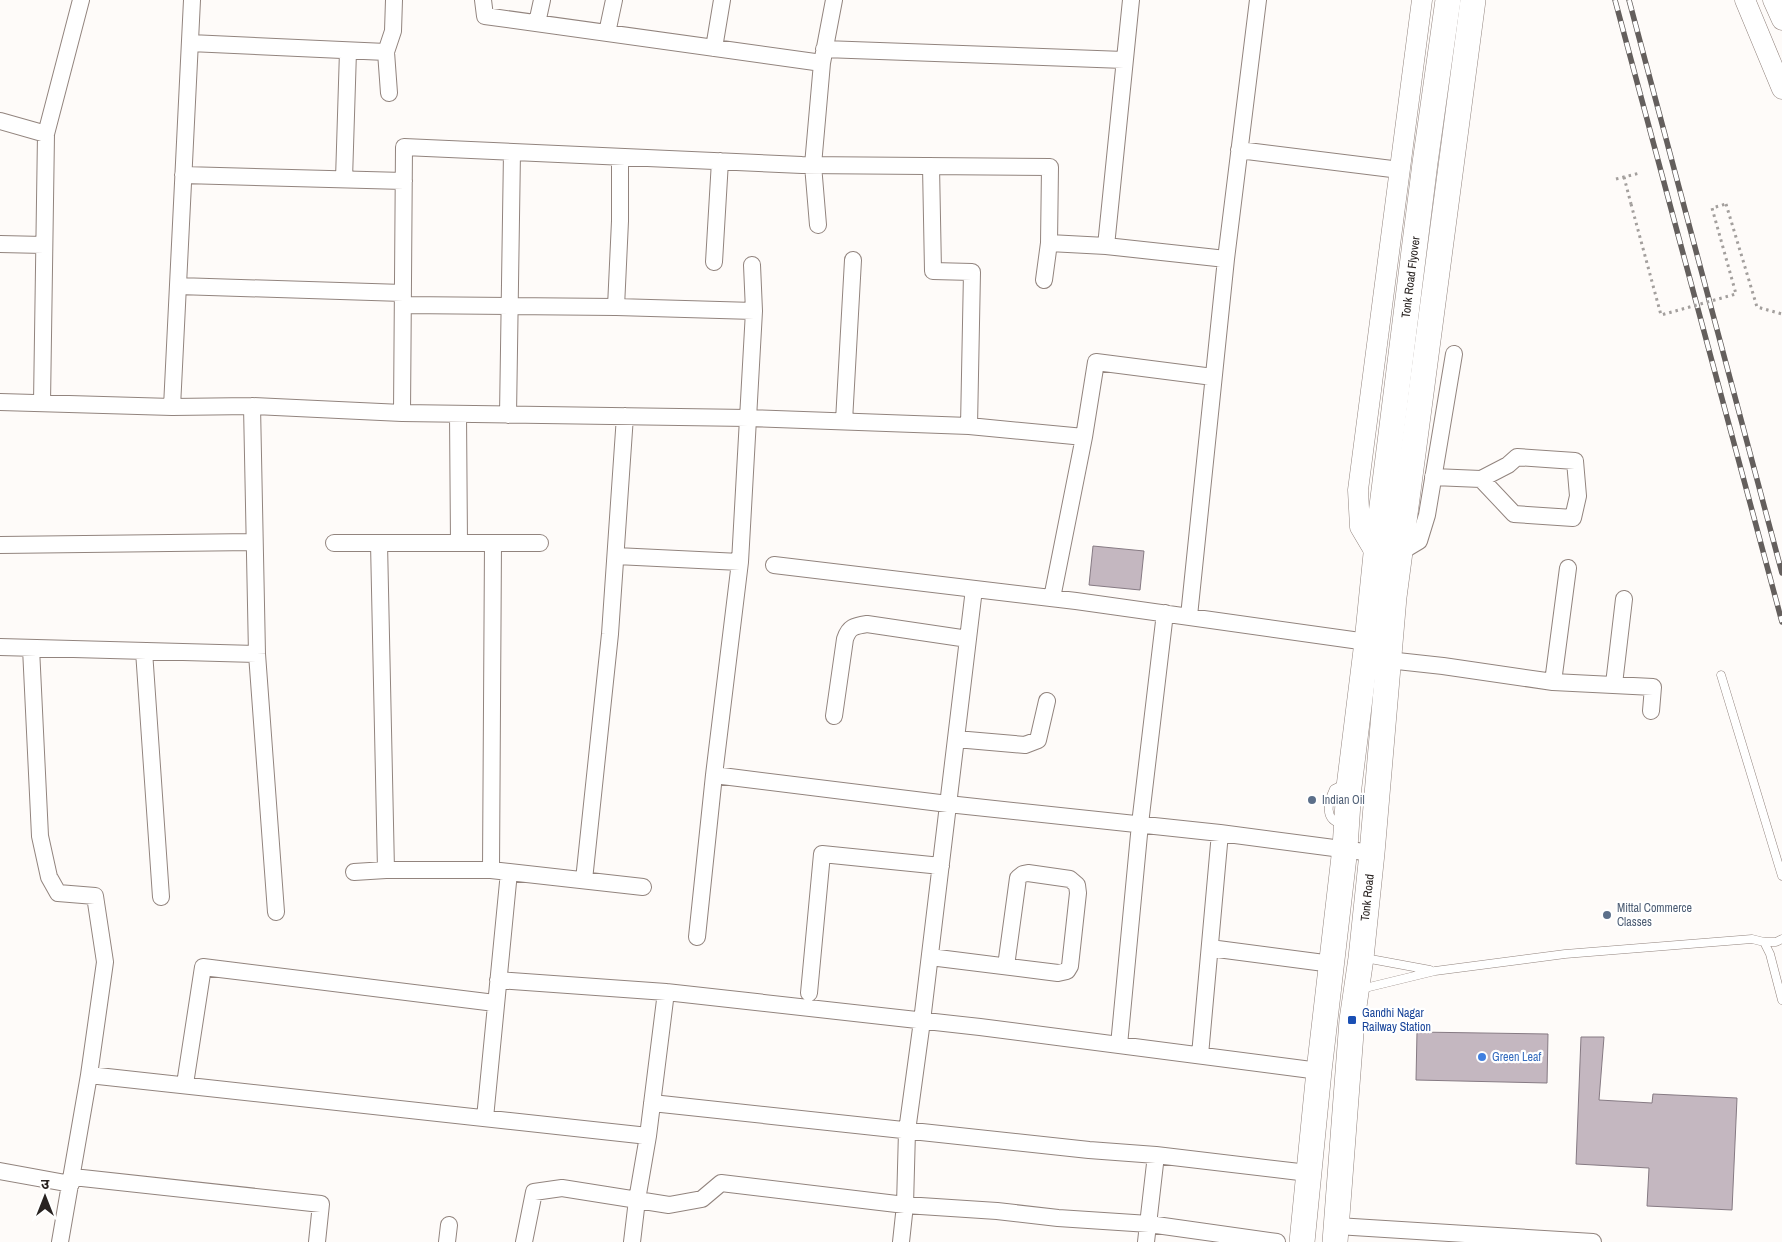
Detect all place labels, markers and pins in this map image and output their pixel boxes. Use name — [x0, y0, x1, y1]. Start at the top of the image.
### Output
place label: Indian Oil — [1322, 792, 1365, 808]
marker: Indian Oil — [1306, 794, 1318, 806]
place label: Mittal Commerce Classes — [1617, 900, 1692, 930]
marker: Mittal Commerce Classes — [1601, 909, 1613, 921]
place label: Gandhi Nagar Railway Station — [1362, 1005, 1431, 1035]
marker: Gandhi Nagar Railway Station — [1346, 1014, 1358, 1026]
place label: Green Leaf — [1492, 1049, 1542, 1065]
marker: Green Leaf — [1476, 1051, 1488, 1063]

